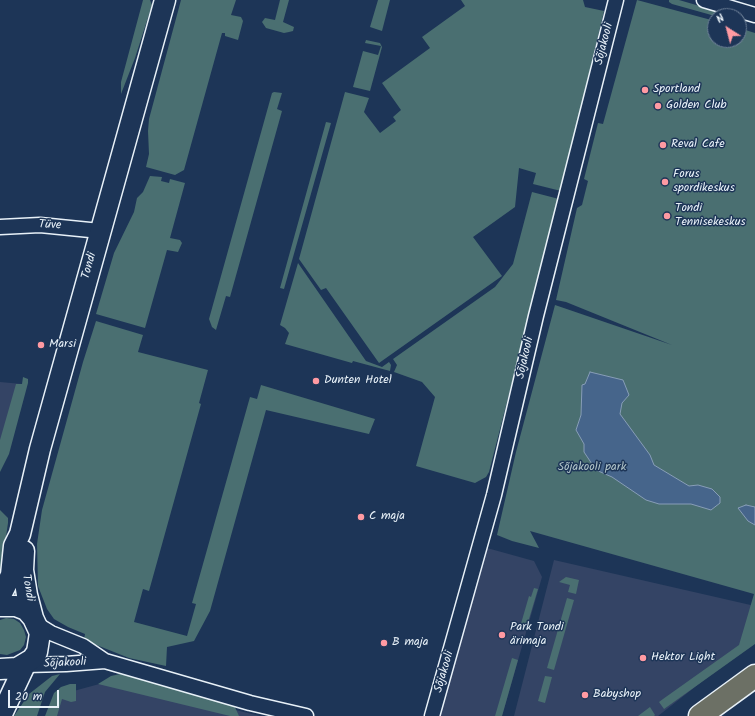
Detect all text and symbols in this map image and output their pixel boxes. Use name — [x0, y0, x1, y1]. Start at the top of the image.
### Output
north arrow — [707, 8, 747, 48]
text: N — [712, 10, 729, 28]
street label: Sõjakooli — [593, 22, 617, 66]
place label: Sportland — [653, 83, 700, 97]
marker: Sportland — [640, 85, 650, 95]
place label: Golden Club — [666, 99, 727, 113]
marker: Golden Club — [653, 101, 663, 111]
place label: Reval Cafe — [671, 138, 725, 152]
marker: Reval Cafe — [658, 140, 668, 150]
place label: Forus spordikeskus — [673, 168, 735, 196]
marker: Forus spordikeskus — [660, 177, 670, 187]
place label: Tondi Tennisekeskus — [675, 202, 746, 230]
marker: Tondi Tennisekeskus — [662, 211, 672, 221]
street label: Tüve — [38, 218, 62, 234]
street label: Tondi — [80, 251, 100, 281]
street label: Sõjakooli — [514, 336, 538, 380]
place label: Marsi — [49, 338, 76, 352]
marker: Marsi — [36, 340, 46, 350]
place label: Dunten Hotel — [324, 374, 392, 388]
marker: Dunten Hotel — [311, 376, 321, 386]
park label: Sõjakooli park — [558, 461, 626, 475]
place label: C maja — [369, 510, 405, 524]
marker: C maja — [356, 512, 366, 522]
street label: Tondi — [18, 573, 36, 603]
place label: Park Tondi ärimaja — [510, 621, 564, 649]
marker: Park Tondi ärimaja — [497, 630, 507, 640]
place label: B maja — [392, 636, 428, 650]
marker: B maja — [379, 638, 389, 648]
street label: Sõjakooli — [432, 649, 458, 695]
place label: Hektor Light — [651, 651, 715, 665]
marker: Hektor Light — [638, 653, 648, 663]
street label: Sõjakooli — [43, 656, 87, 672]
scale bar — [10, 682, 61, 708]
text: 20 m — [15, 687, 42, 706]
place label: Babyshop — [593, 688, 641, 702]
marker: Babyshop — [580, 690, 590, 700]

